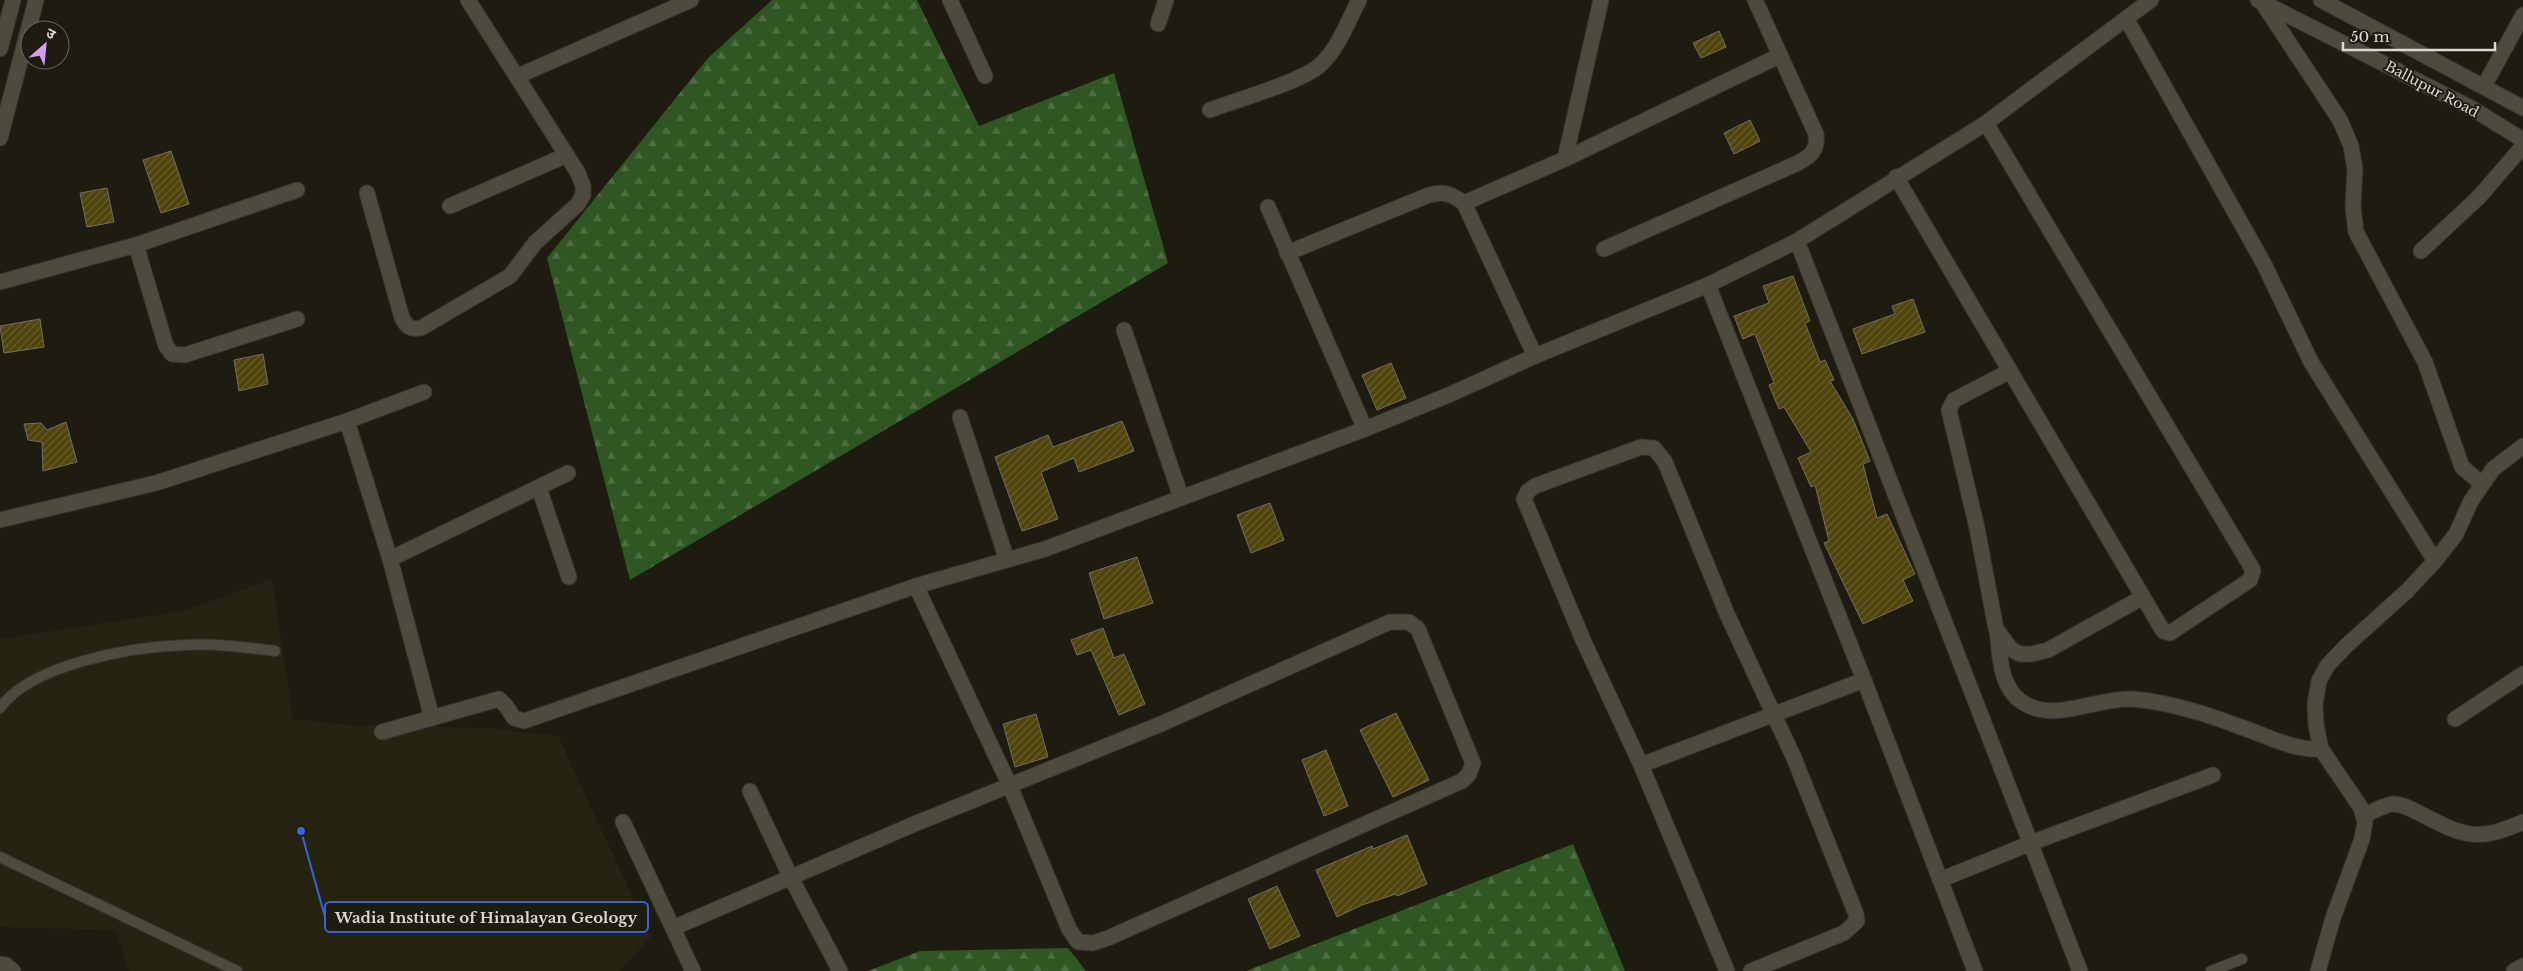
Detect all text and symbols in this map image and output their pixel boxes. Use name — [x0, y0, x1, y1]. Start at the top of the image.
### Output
north arrow — [20, 20, 70, 70]
scale bar — [2343, 20, 2496, 52]
text: उ — [43, 24, 59, 44]
text: 50 m — [2350, 27, 2390, 46]
street label: Ballupur Road — [2382, 57, 2482, 121]
callout: Wadia Institute of Himalayan Geology — [325, 902, 648, 932]
text: Wadia Institute of Himalayan Geology — [334, 908, 637, 927]

